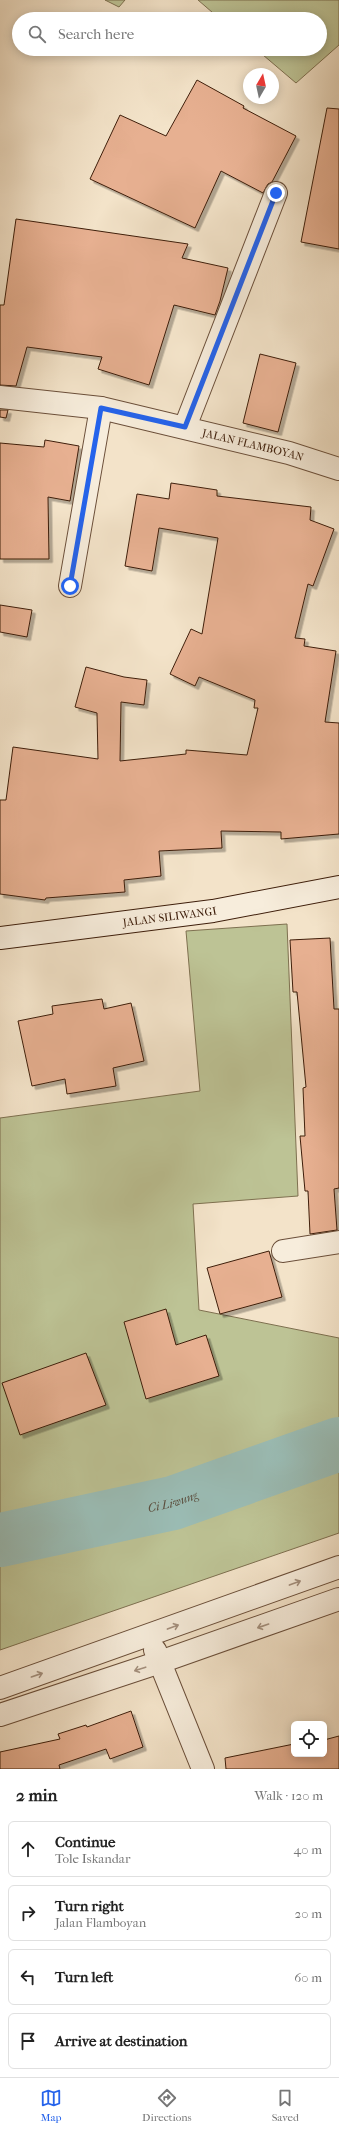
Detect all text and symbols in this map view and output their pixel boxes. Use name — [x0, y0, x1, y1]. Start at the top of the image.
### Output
search box — [12, 12, 327, 56]
icon: search — [26, 23, 48, 45]
text: Search here — [58, 25, 134, 43]
north arrow — [243, 68, 279, 104]
route end — [267, 184, 285, 202]
street label: JALAN FLAMBOYAN — [200, 426, 306, 464]
route start — [61, 577, 79, 595]
street label: JALAN SILIWANGI — [121, 904, 218, 929]
water label: Ci Liwung — [146, 1488, 200, 1515]
one-way arrow — [289, 1579, 301, 1587]
one-way arrow — [166, 1623, 178, 1631]
one-way arrow — [257, 1623, 269, 1631]
one-way arrow — [133, 1666, 146, 1673]
one-way arrow — [30, 1671, 43, 1678]
map controls — [291, 1721, 327, 1757]
button: locate — [291, 1721, 327, 1757]
text: 2 min — [16, 1785, 57, 1805]
text: Walk · 120 m — [255, 1788, 323, 1803]
text: Continue — [55, 1833, 115, 1851]
icon: ahead — [17, 1838, 39, 1860]
text: 40 m — [294, 1842, 322, 1857]
text: Tole Iskandar — [55, 1851, 130, 1866]
text: Turn right — [55, 1897, 124, 1915]
icon: right — [17, 1902, 39, 1924]
text: 20 m — [295, 1906, 322, 1921]
text: Jalan Flamboyan — [55, 1915, 146, 1930]
icon: left — [17, 1966, 39, 1988]
text: Turn left — [55, 1968, 113, 1986]
text: 60 m — [294, 1970, 322, 1985]
icon: arrive — [17, 2030, 39, 2052]
text: Arrive at destination — [55, 2032, 187, 2050]
tab: Map — [40, 2087, 62, 2124]
tab: Directions — [142, 2087, 192, 2124]
tab: Saved — [272, 2087, 299, 2124]

